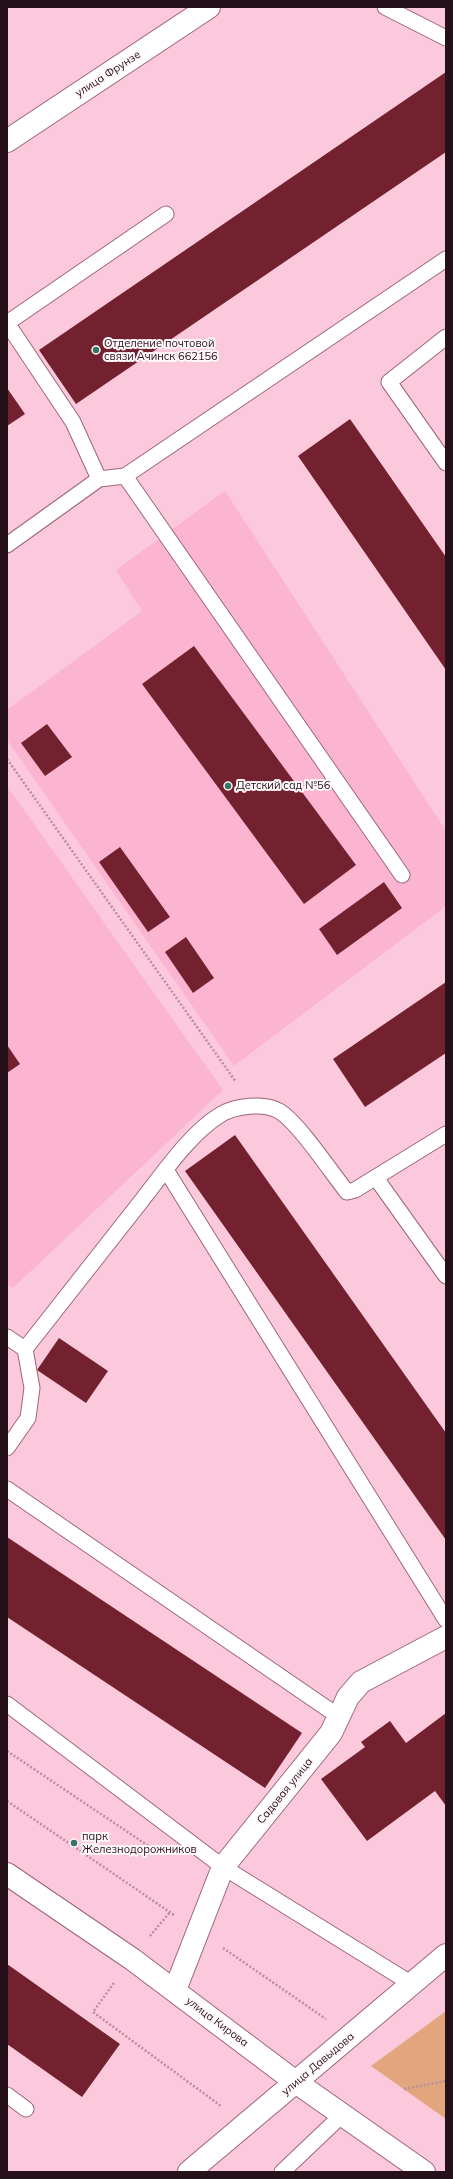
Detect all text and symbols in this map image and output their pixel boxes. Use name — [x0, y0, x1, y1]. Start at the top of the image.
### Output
street label: улица Фрунзе — [73, 48, 143, 100]
place label: Отделение почтовой связи Ачинск 662156 — [104, 337, 218, 363]
marker: Отделение почтовой связи Ачинск 662156 — [91, 345, 101, 355]
place label: Детский сад №56 — [236, 779, 330, 793]
marker: Детский сад №56 — [223, 781, 233, 791]
street label: Садовая улица — [254, 1755, 316, 1827]
place label: парк Железнодорожников — [82, 1830, 197, 1856]
marker: парк Железнодорожников — [69, 1838, 79, 1848]
street label: улица Кирова — [183, 1994, 251, 2050]
street label: улица Давыдова — [279, 2030, 357, 2098]

